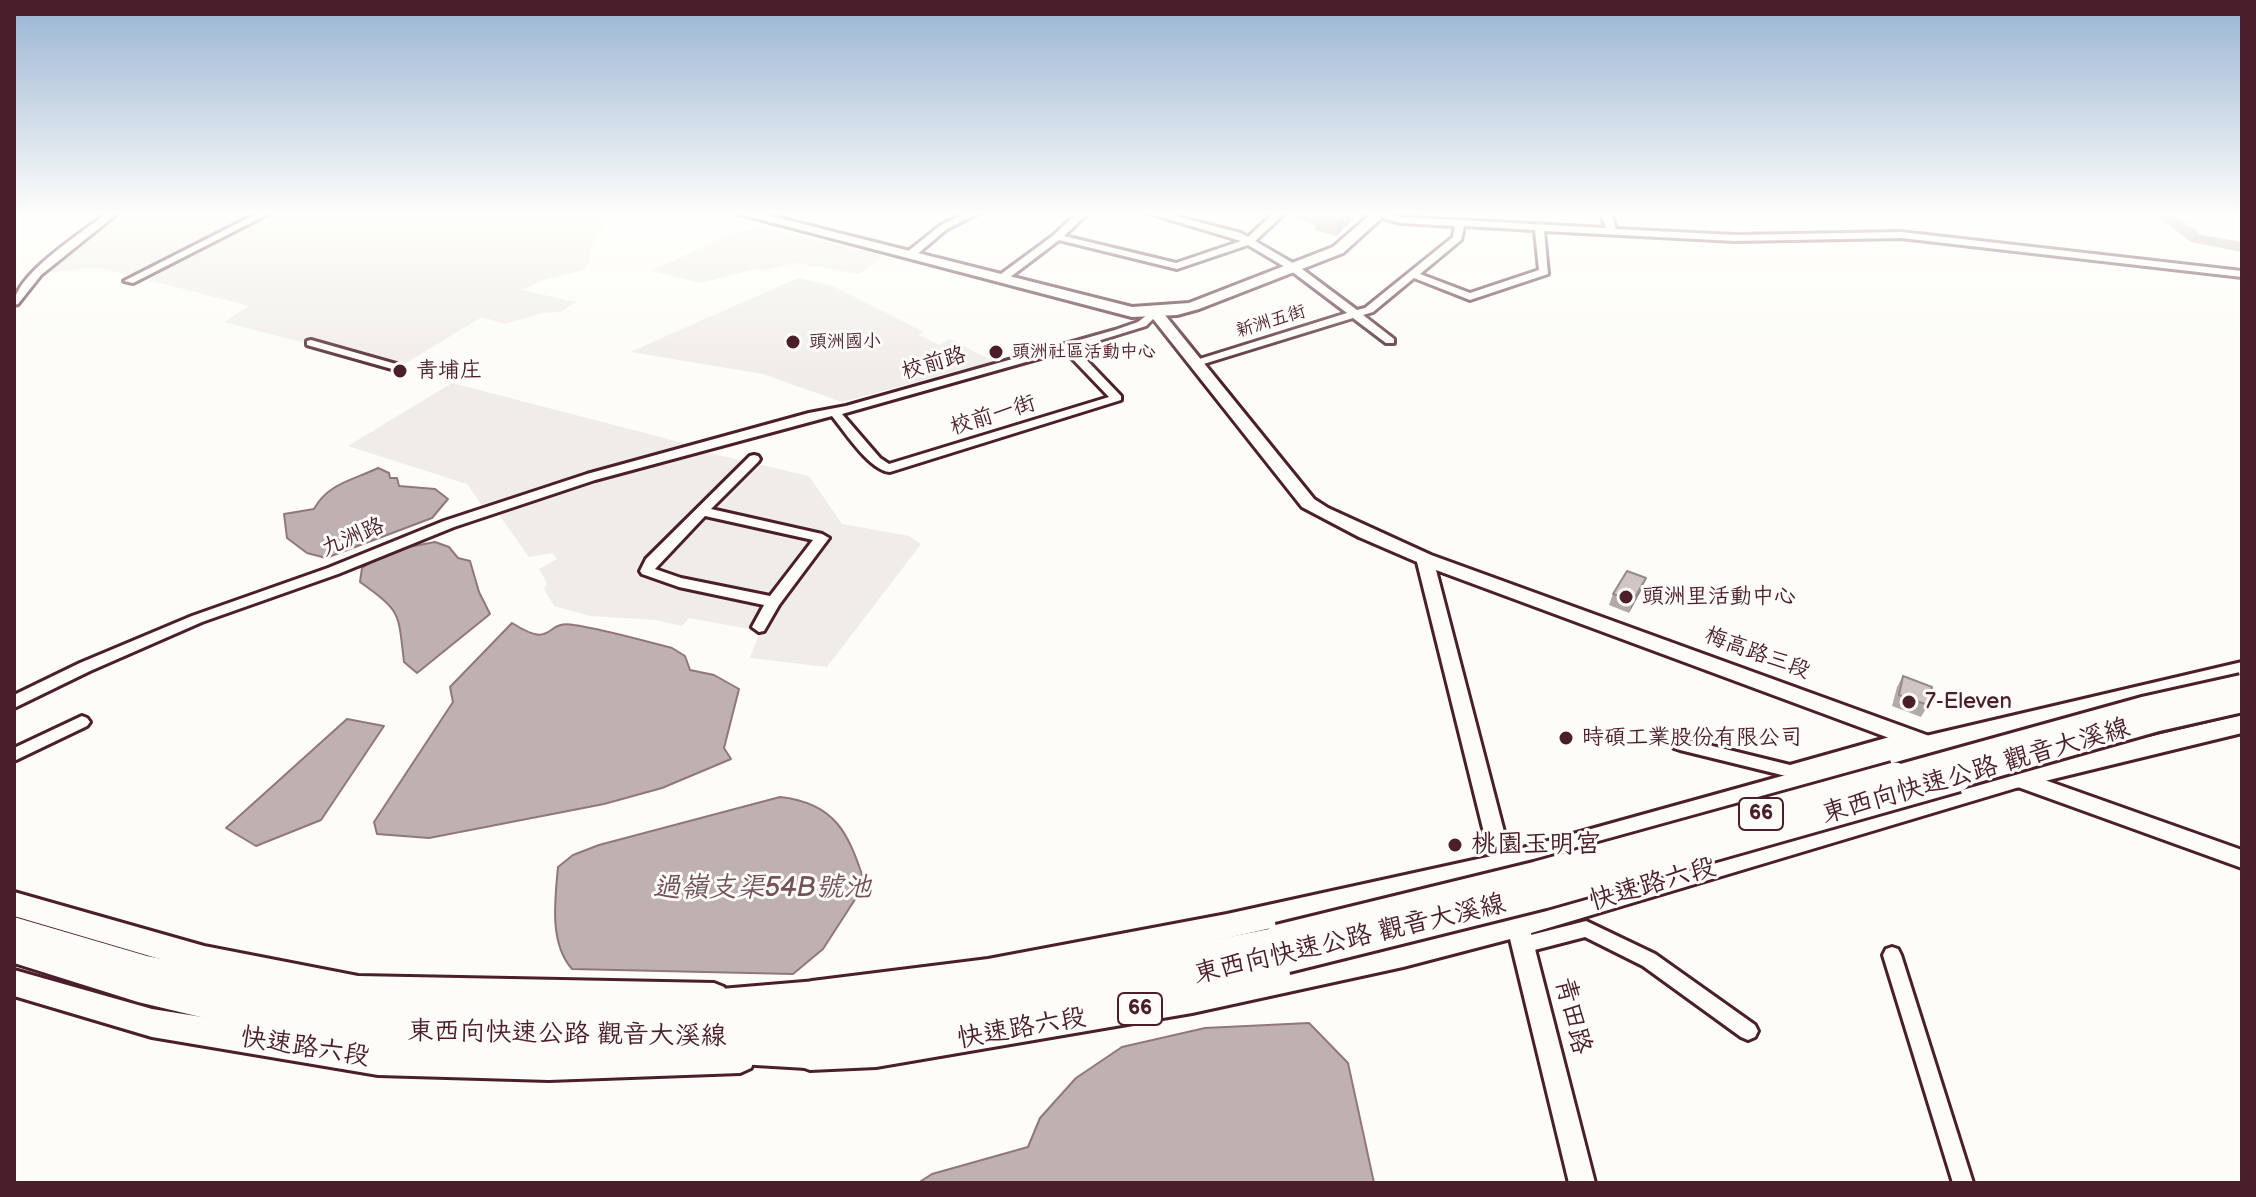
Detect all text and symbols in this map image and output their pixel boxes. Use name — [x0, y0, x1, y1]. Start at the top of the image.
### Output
street label: 新洲五街 — [1233, 301, 1309, 343]
place label: 頭洲國小 — [809, 331, 881, 353]
marker: 頭洲國小 — [784, 333, 802, 351]
place label: 頭洲社區活動中心 — [1012, 341, 1156, 363]
street label: 校前路 — [899, 342, 969, 386]
marker: 頭洲社區活動中心 — [987, 343, 1005, 361]
place label: 青埔庄 — [416, 358, 482, 384]
marker: 青埔庄 — [391, 362, 409, 380]
street label: 校前一街 — [947, 391, 1039, 441]
street label: 九洲路 — [317, 513, 389, 563]
place label: 頭洲里活動中心 — [1642, 584, 1796, 610]
marker: 頭洲里活動中心 — [1617, 588, 1635, 606]
street label: 梅高路三段 — [1701, 623, 1813, 685]
place label: 7-Eleven — [1925, 689, 2012, 715]
marker: 7-Eleven — [1900, 693, 1918, 711]
street label: 東西向快速公路 觀音大溪線 — [1818, 713, 2134, 831]
place label: 時碩工業股份有限公司 — [1582, 725, 1802, 751]
marker: 時碩工業股份有限公司 — [1557, 729, 1575, 747]
road number: 66 — [1739, 798, 1783, 830]
place label: 桃園玉明宮 — [1471, 829, 1601, 861]
marker: 桃園玉明宮 — [1446, 836, 1464, 854]
street label: 快速路六段 — [1586, 852, 1720, 918]
water label: 過嶺支渠54B號池 — [652, 872, 872, 906]
street label: 東西向快速公路 觀音大溪線 — [1191, 889, 1509, 991]
street label: 青田路 — [1547, 974, 1597, 1058]
road number: 66 — [1118, 993, 1162, 1025]
street label: 快速路六段 — [955, 1002, 1089, 1056]
street label: 東西向快速公路 觀音大溪線 — [407, 1017, 727, 1053]
street label: 快速路六段 — [238, 1022, 372, 1074]

